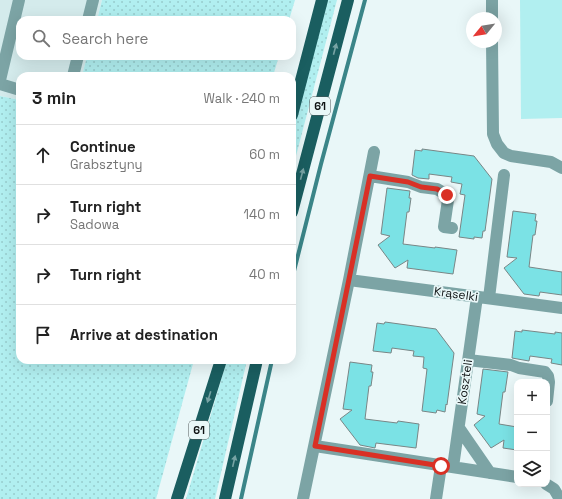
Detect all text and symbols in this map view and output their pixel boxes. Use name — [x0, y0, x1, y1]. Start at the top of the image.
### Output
north arrow — [466, 12, 502, 48]
search box — [16, 16, 296, 60]
icon: search — [30, 27, 52, 49]
text: Search here — [62, 29, 148, 48]
one-way arrow — [332, 42, 338, 54]
text: 3 min — [32, 87, 76, 109]
text: Walk · 240 m — [204, 90, 280, 107]
road number: 61 — [310, 97, 330, 115]
text: Continue — [70, 137, 136, 156]
icon: ahead — [32, 144, 54, 166]
text: 60 m — [249, 146, 280, 163]
text: Grabsztyny — [70, 156, 143, 173]
one-way arrow — [299, 168, 305, 180]
route end — [438, 186, 456, 204]
text: Turn right — [70, 197, 141, 216]
icon: right — [32, 204, 54, 226]
text: 140 m — [244, 206, 280, 223]
text: Sadowa — [70, 216, 119, 233]
icon: right — [32, 264, 54, 286]
text: Turn right — [70, 265, 141, 284]
text: 40 m — [249, 266, 280, 283]
street label: Krąselki — [433, 283, 479, 305]
icon: arrive — [32, 324, 54, 346]
text: Arrive at destination — [70, 325, 218, 344]
street label: Koszteli — [454, 358, 476, 406]
map controls — [514, 379, 550, 487]
button: + — [514, 379, 550, 415]
one-way arrow — [206, 392, 212, 404]
button: − — [514, 415, 550, 451]
road number: 61 — [189, 421, 209, 439]
button: layers — [514, 451, 550, 487]
one-way arrow — [231, 455, 237, 467]
route start — [432, 457, 450, 475]

